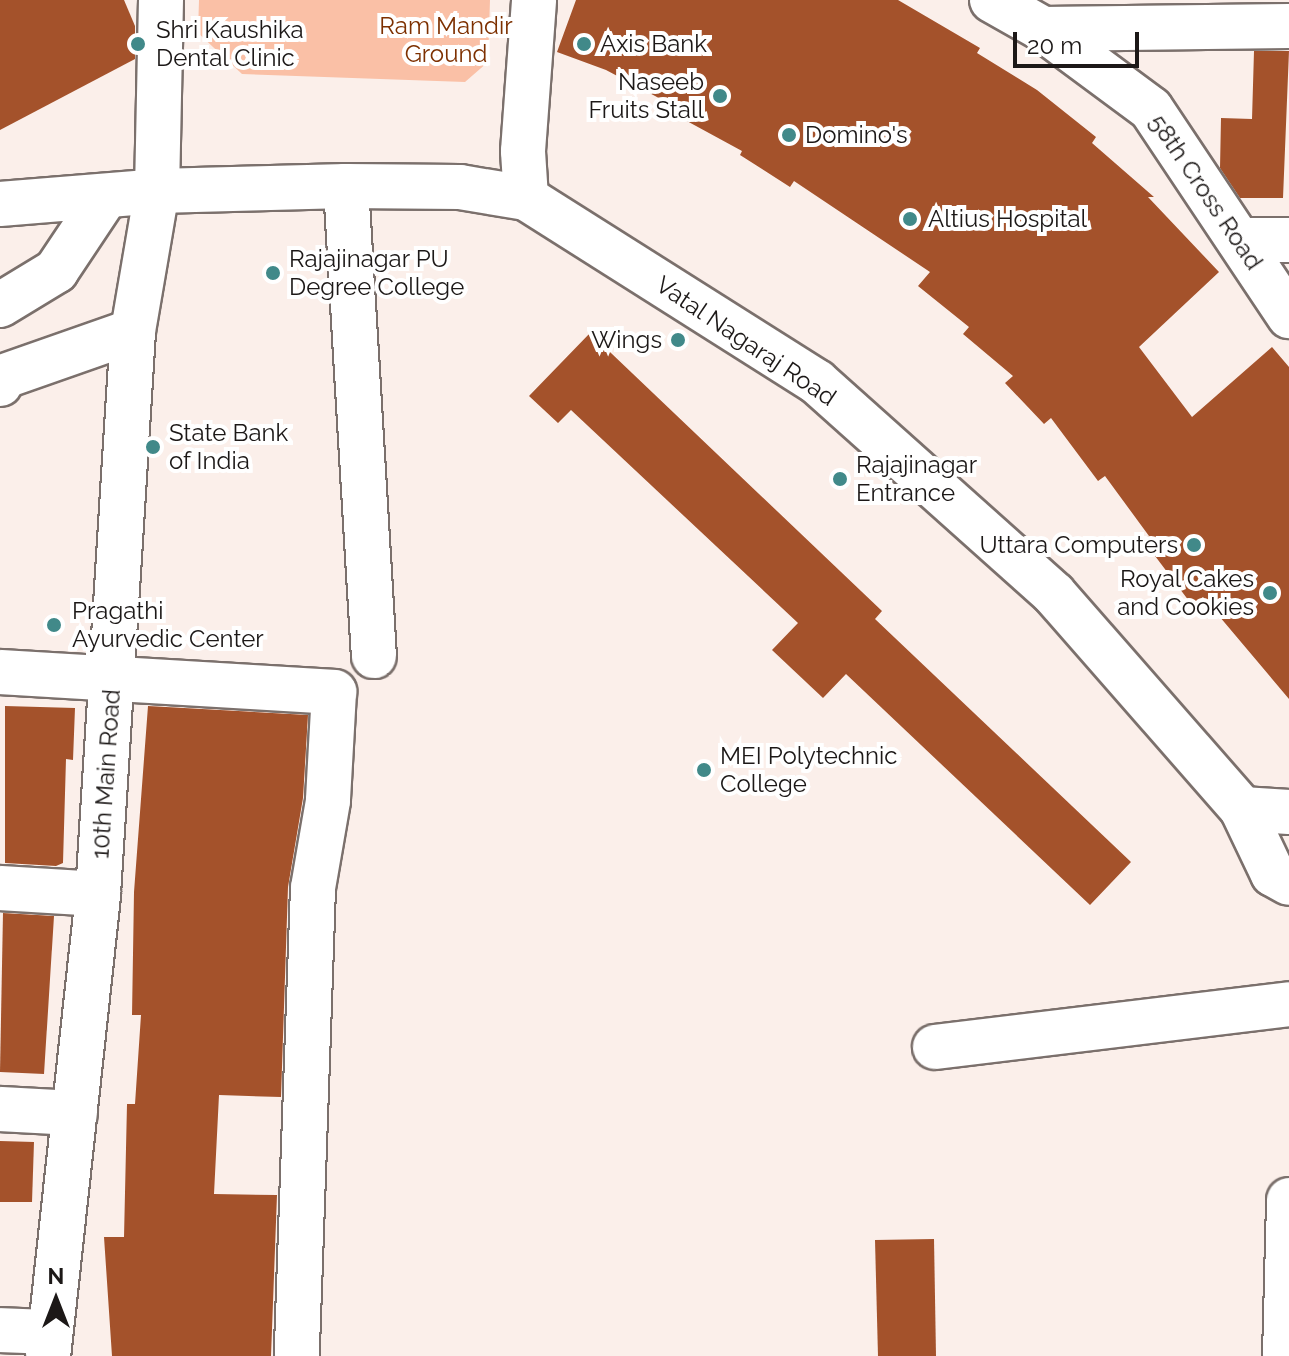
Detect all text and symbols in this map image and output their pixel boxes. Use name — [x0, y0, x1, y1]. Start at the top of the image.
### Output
park label: Ram Mandir Ground — [379, 12, 513, 68]
place label: Shri Kaushika Dental Clinic — [156, 16, 304, 72]
scale bar — [1017, 16, 1143, 66]
place label: Axis Bank — [600, 30, 707, 58]
text: 20 m — [1027, 31, 1082, 60]
marker: Shri Kaushika Dental Clinic — [127, 33, 149, 55]
marker: Axis Bank — [575, 35, 593, 53]
place label: Naseeb Fruits Stall — [589, 68, 704, 124]
marker: Naseeb Fruits Stall — [711, 87, 729, 105]
street label: 58th Cross Road — [1143, 109, 1269, 275]
place label: Domino's — [805, 121, 908, 149]
marker: Domino's — [780, 126, 798, 144]
place label: Altius Hospital — [928, 205, 1087, 233]
marker: Altius Hospital — [899, 208, 921, 230]
place label: Rajajinagar PU Degree College — [289, 245, 464, 301]
marker: Rajajinagar PU Degree College — [264, 264, 282, 282]
street label: Vatal Nagaraj Road — [650, 270, 842, 412]
place label: Wings — [591, 326, 662, 354]
marker: Wings — [669, 331, 687, 349]
place label: State Bank of India — [169, 419, 288, 475]
marker: State Bank of India — [144, 438, 162, 456]
place label: Rajajinagar Entrance — [856, 451, 977, 507]
marker: Rajajinagar Entrance — [831, 470, 849, 488]
place label: Uttara Computers — [979, 531, 1178, 559]
marker: Uttara Computers — [1185, 536, 1203, 554]
place label: Royal Cakes and Cookies — [1117, 565, 1254, 621]
marker: Royal Cakes and Cookies — [1261, 584, 1279, 602]
place label: Pragathi Ayurvedic Center — [72, 597, 264, 653]
marker: Pragathi Ayurvedic Center — [43, 614, 65, 636]
street label: 10th Main Road — [86, 688, 126, 860]
place label: MEI Polytechnic College — [720, 742, 897, 798]
marker: MEI Polytechnic College — [695, 761, 713, 779]
north arrow — [16, 1260, 96, 1340]
text: N — [48, 1263, 64, 1289]

